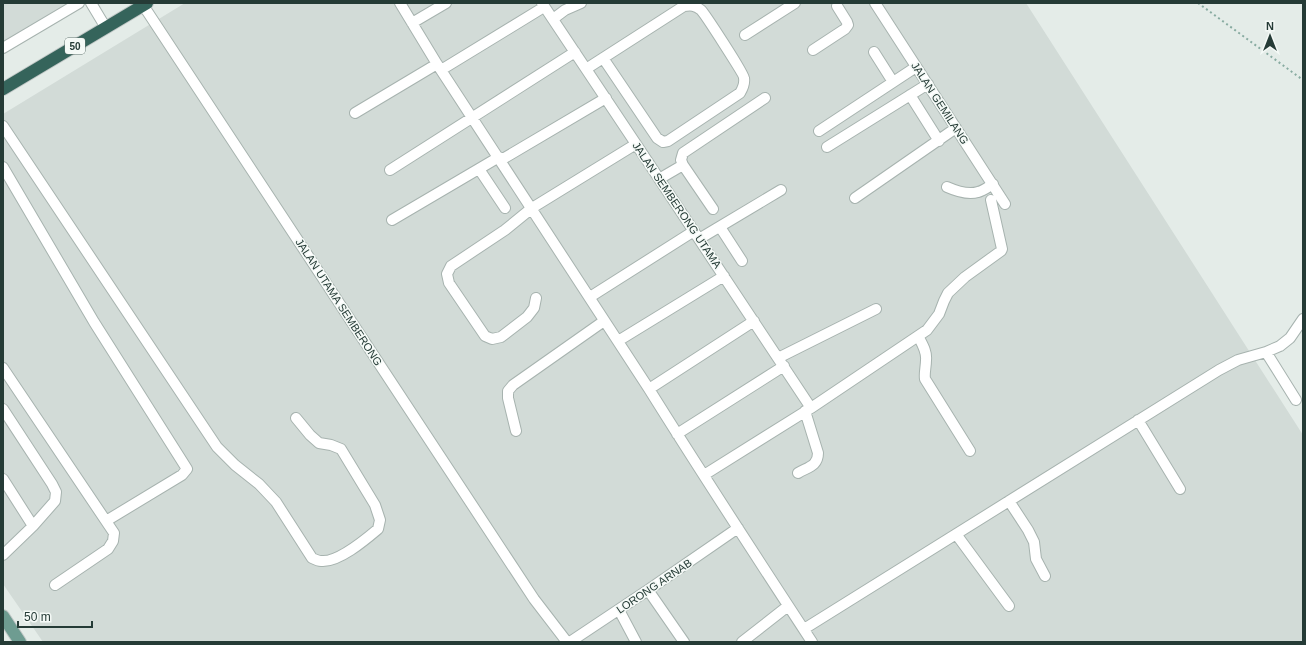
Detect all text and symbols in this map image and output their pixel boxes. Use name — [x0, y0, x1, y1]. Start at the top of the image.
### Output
north arrow — [1250, 16, 1290, 56]
text: N — [1266, 20, 1274, 32]
road number: 50 — [65, 38, 85, 54]
street label: JALAN GEMILANG — [909, 60, 971, 146]
street label: JALAN SEMBERONG UTAMA — [630, 140, 724, 271]
street label: JALAN UTAMA SEMBERONG — [293, 236, 385, 368]
street label: LORONG ARNAB — [614, 556, 694, 616]
scale bar — [18, 603, 92, 629]
text: 50 m — [24, 610, 51, 624]

